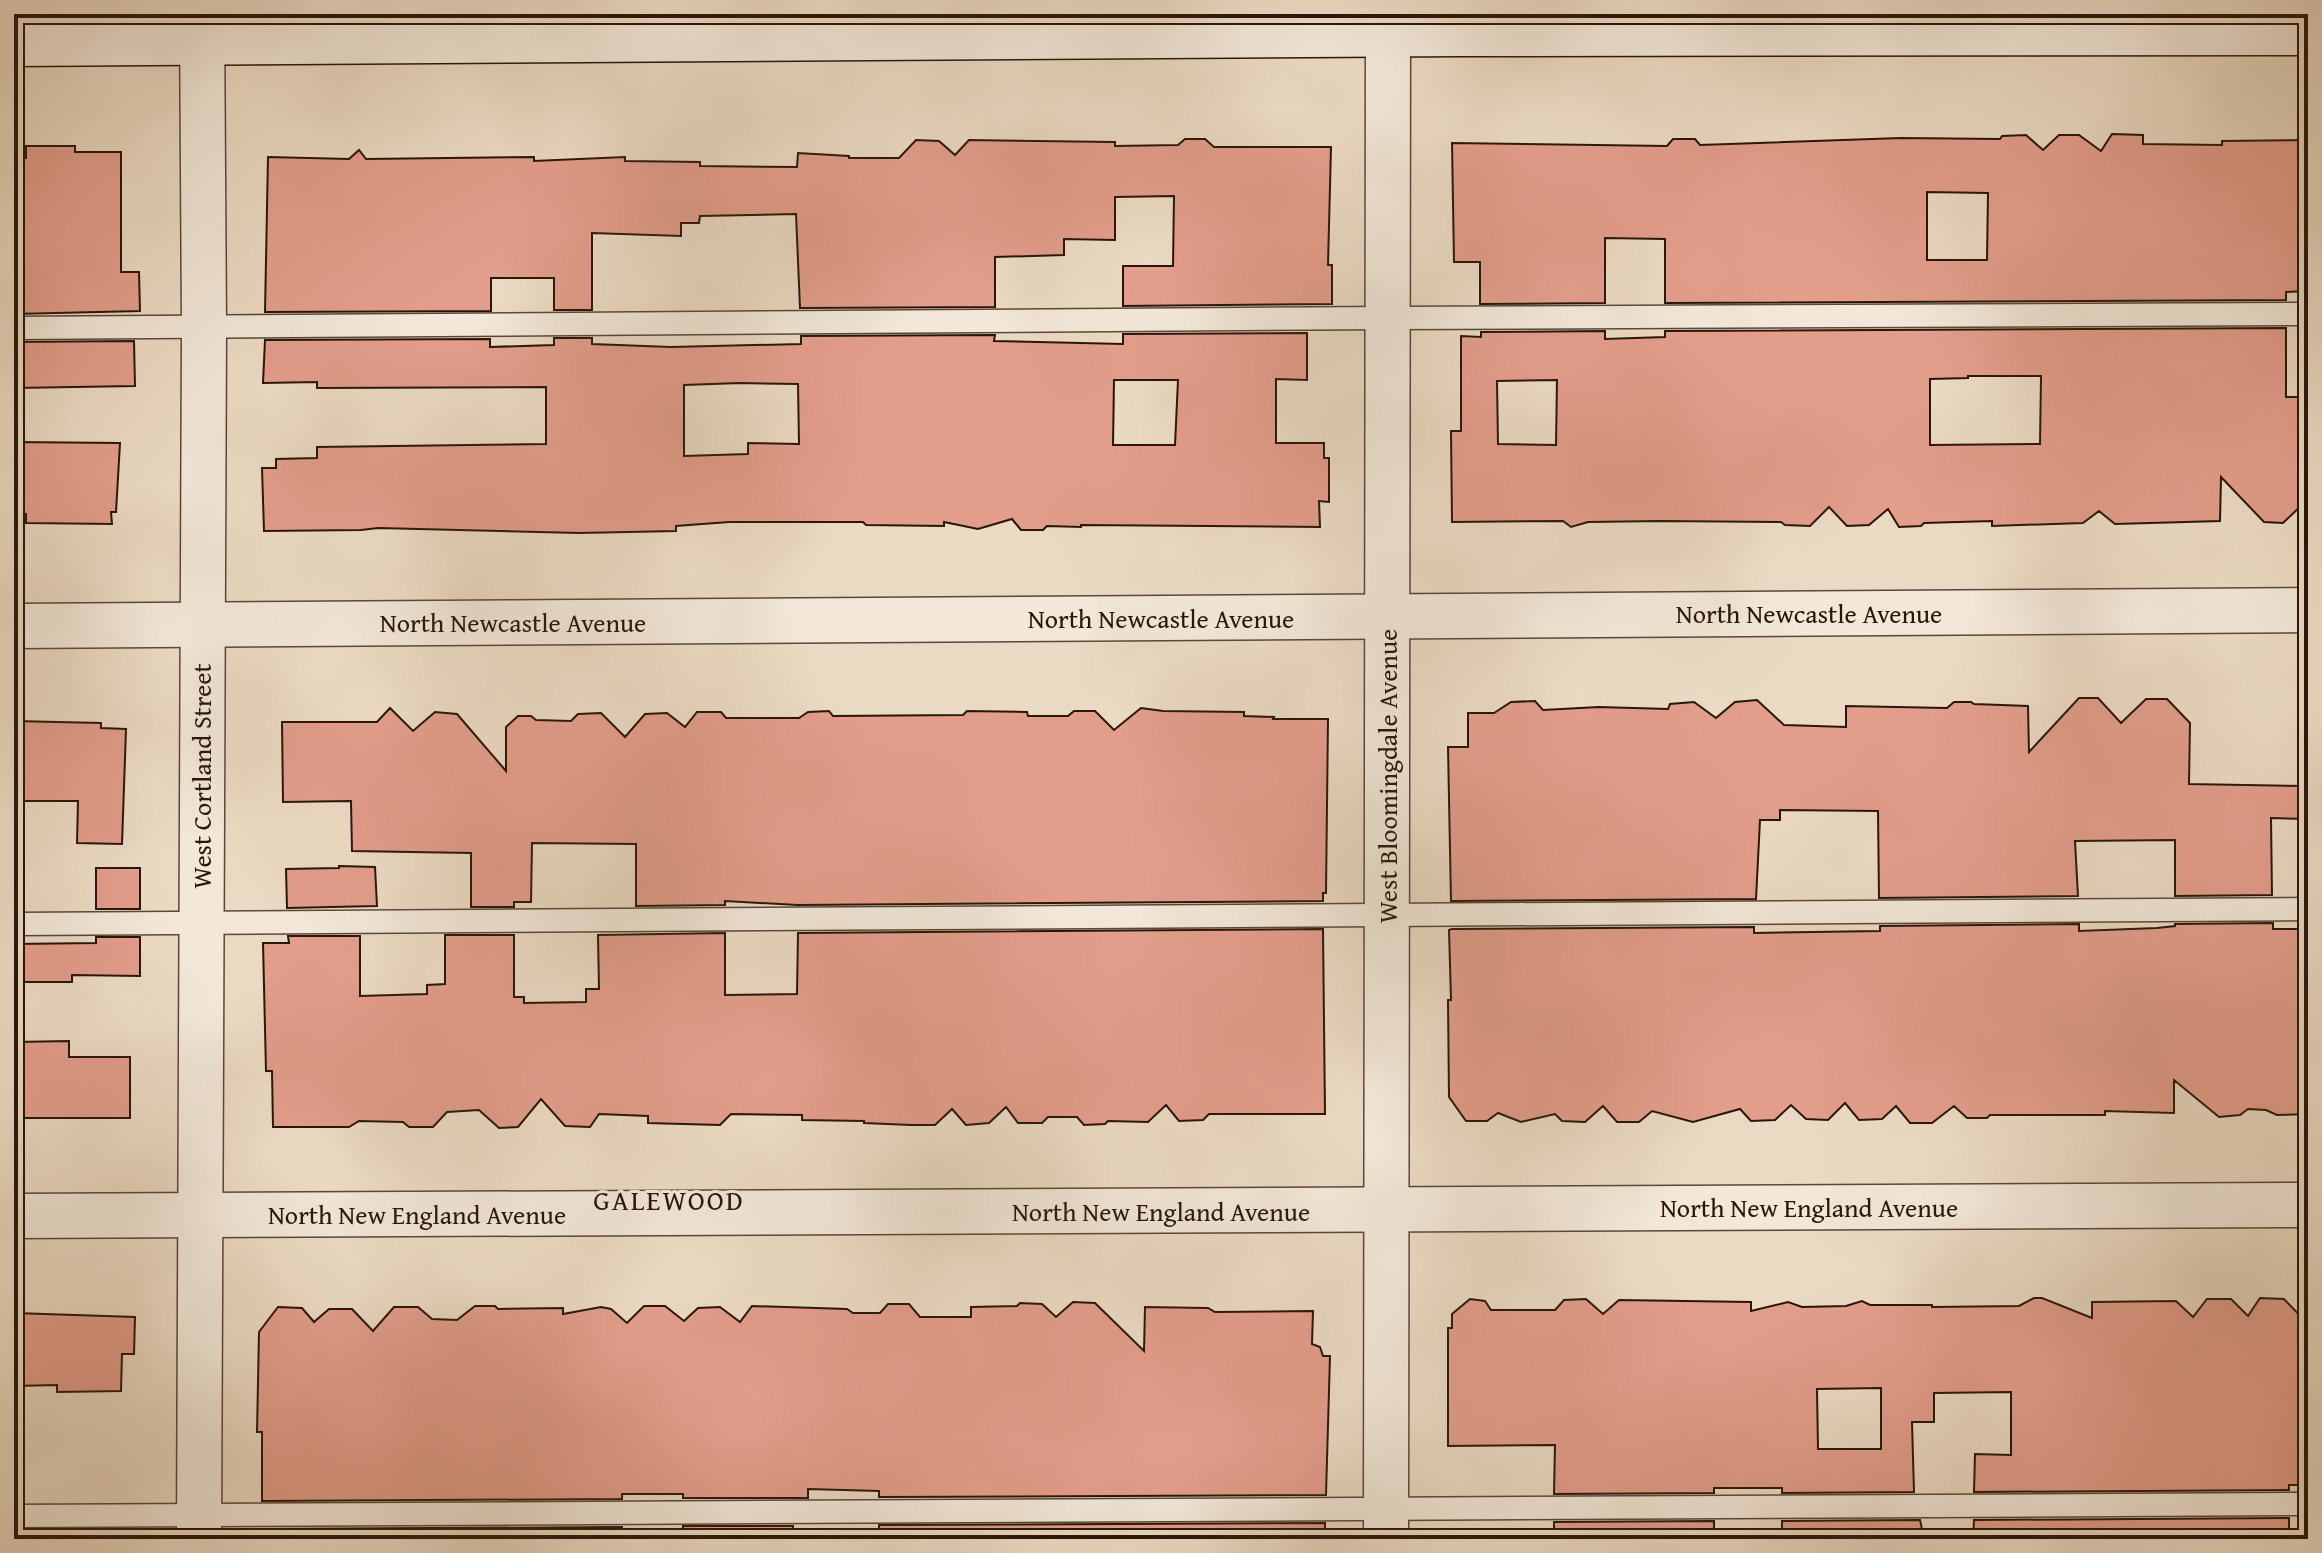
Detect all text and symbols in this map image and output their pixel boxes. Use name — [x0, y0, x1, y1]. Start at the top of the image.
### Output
street label: North Newcastle Avenue — [1676, 594, 1942, 633]
street label: North Newcastle Avenue — [1028, 599, 1294, 638]
street label: North Newcastle Avenue — [380, 603, 646, 642]
street label: West Bloomingdale Avenue — [1368, 629, 1407, 923]
street label: West Cortland Street — [182, 663, 221, 889]
district label: GALEWOOD — [593, 1179, 745, 1220]
street label: North New England Avenue — [1660, 1188, 1958, 1227]
street label: North New England Avenue — [1012, 1192, 1310, 1231]
street label: North New England Avenue — [268, 1195, 566, 1234]

